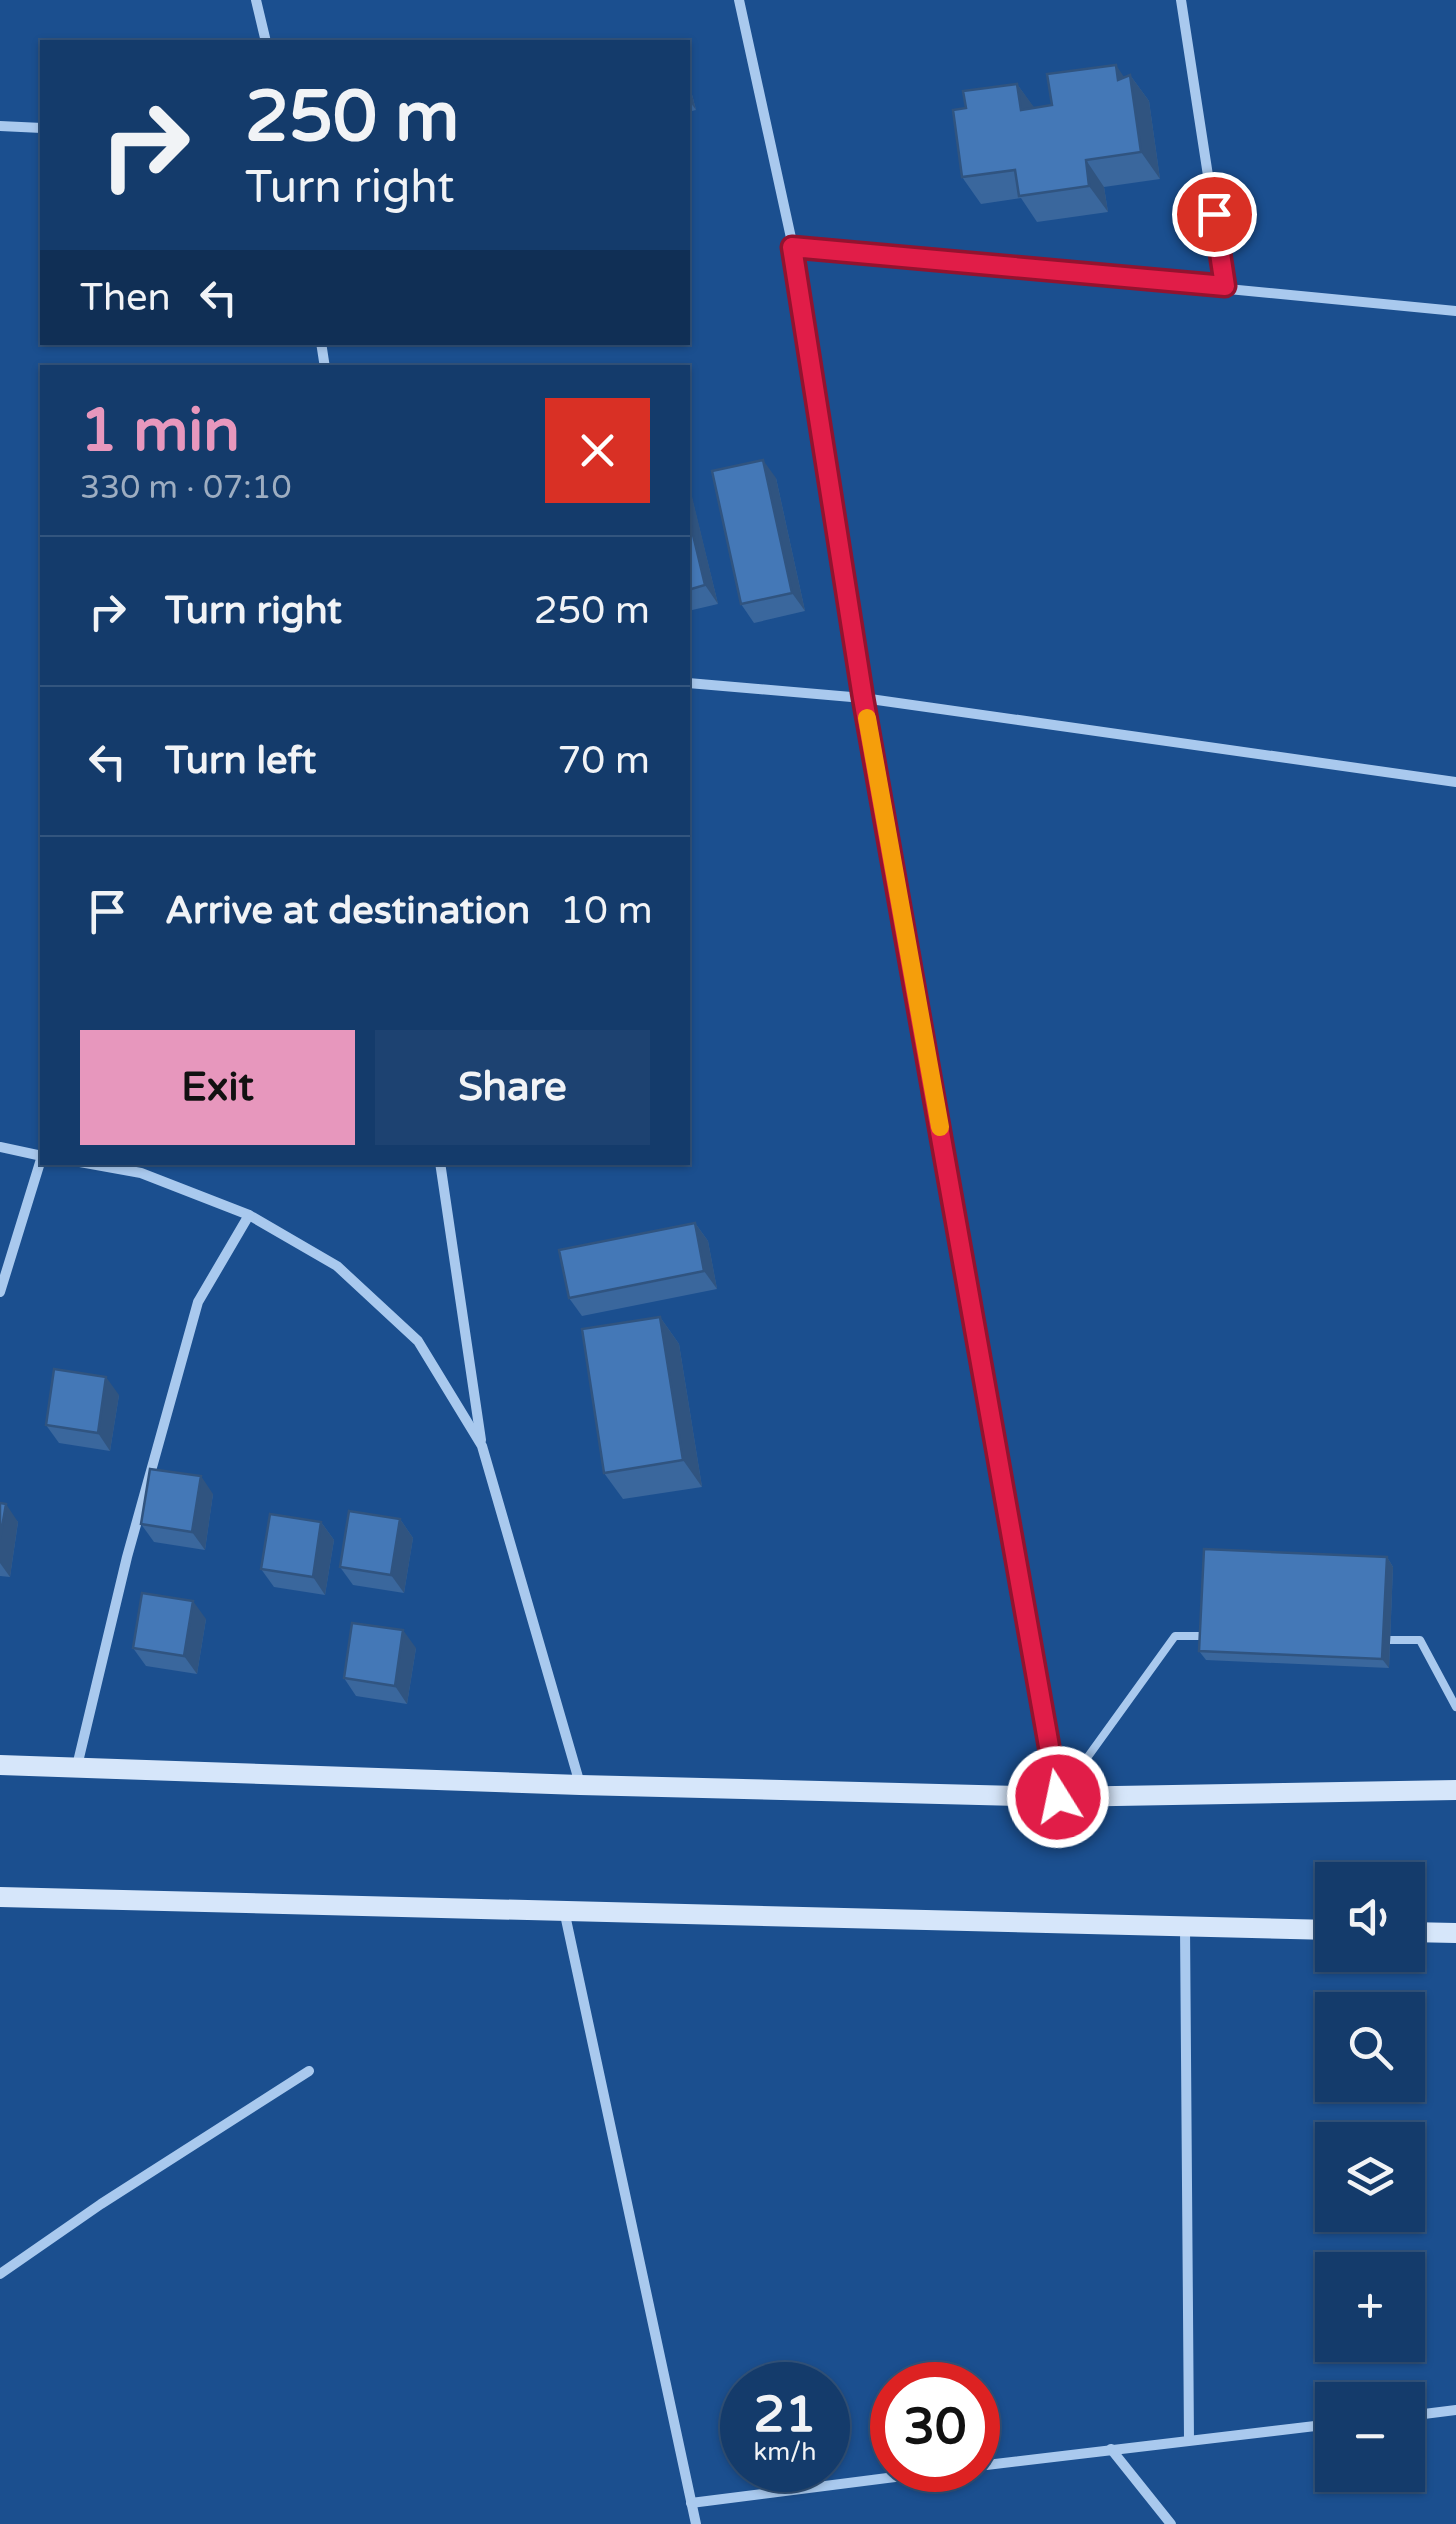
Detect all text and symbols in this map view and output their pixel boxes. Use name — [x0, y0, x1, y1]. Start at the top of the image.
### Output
text: 250 m — [245, 76, 459, 160]
icon: right — [80, 80, 210, 210]
text: Turn right — [245, 161, 454, 215]
pin — [1172, 172, 1257, 257]
icon: arrive — [1187, 187, 1242, 242]
icon: left — [191, 270, 246, 325]
text: Then — [80, 275, 171, 321]
text: 1 min — [80, 395, 240, 467]
button: close — [545, 398, 650, 503]
text: 330 m · 07:10 — [80, 469, 292, 507]
icon: right — [80, 584, 135, 639]
text: Turn right — [165, 588, 342, 634]
text: 250 m — [534, 588, 650, 634]
icon: left — [80, 734, 135, 789]
text: Turn left — [165, 738, 316, 784]
text: 70 m — [558, 738, 650, 784]
icon: arrive — [80, 884, 135, 939]
text: Arrive at destination — [165, 888, 530, 934]
text: 10 m — [560, 888, 653, 934]
button: Exit — [80, 1030, 355, 1145]
button: Share — [375, 1030, 650, 1145]
position arrow — [1006, 1745, 1110, 1849]
map controls — [1315, 1862, 1425, 2492]
button: sound — [1315, 1862, 1425, 1972]
button: search — [1315, 1992, 1425, 2102]
button: layers — [1315, 2122, 1425, 2232]
button: + — [1315, 2252, 1425, 2362]
speed limit sign: 30 — [870, 2362, 1000, 2492]
button: − — [1315, 2382, 1425, 2492]
text: 21 — [754, 2385, 816, 2445]
text: km/h — [754, 2437, 816, 2467]

